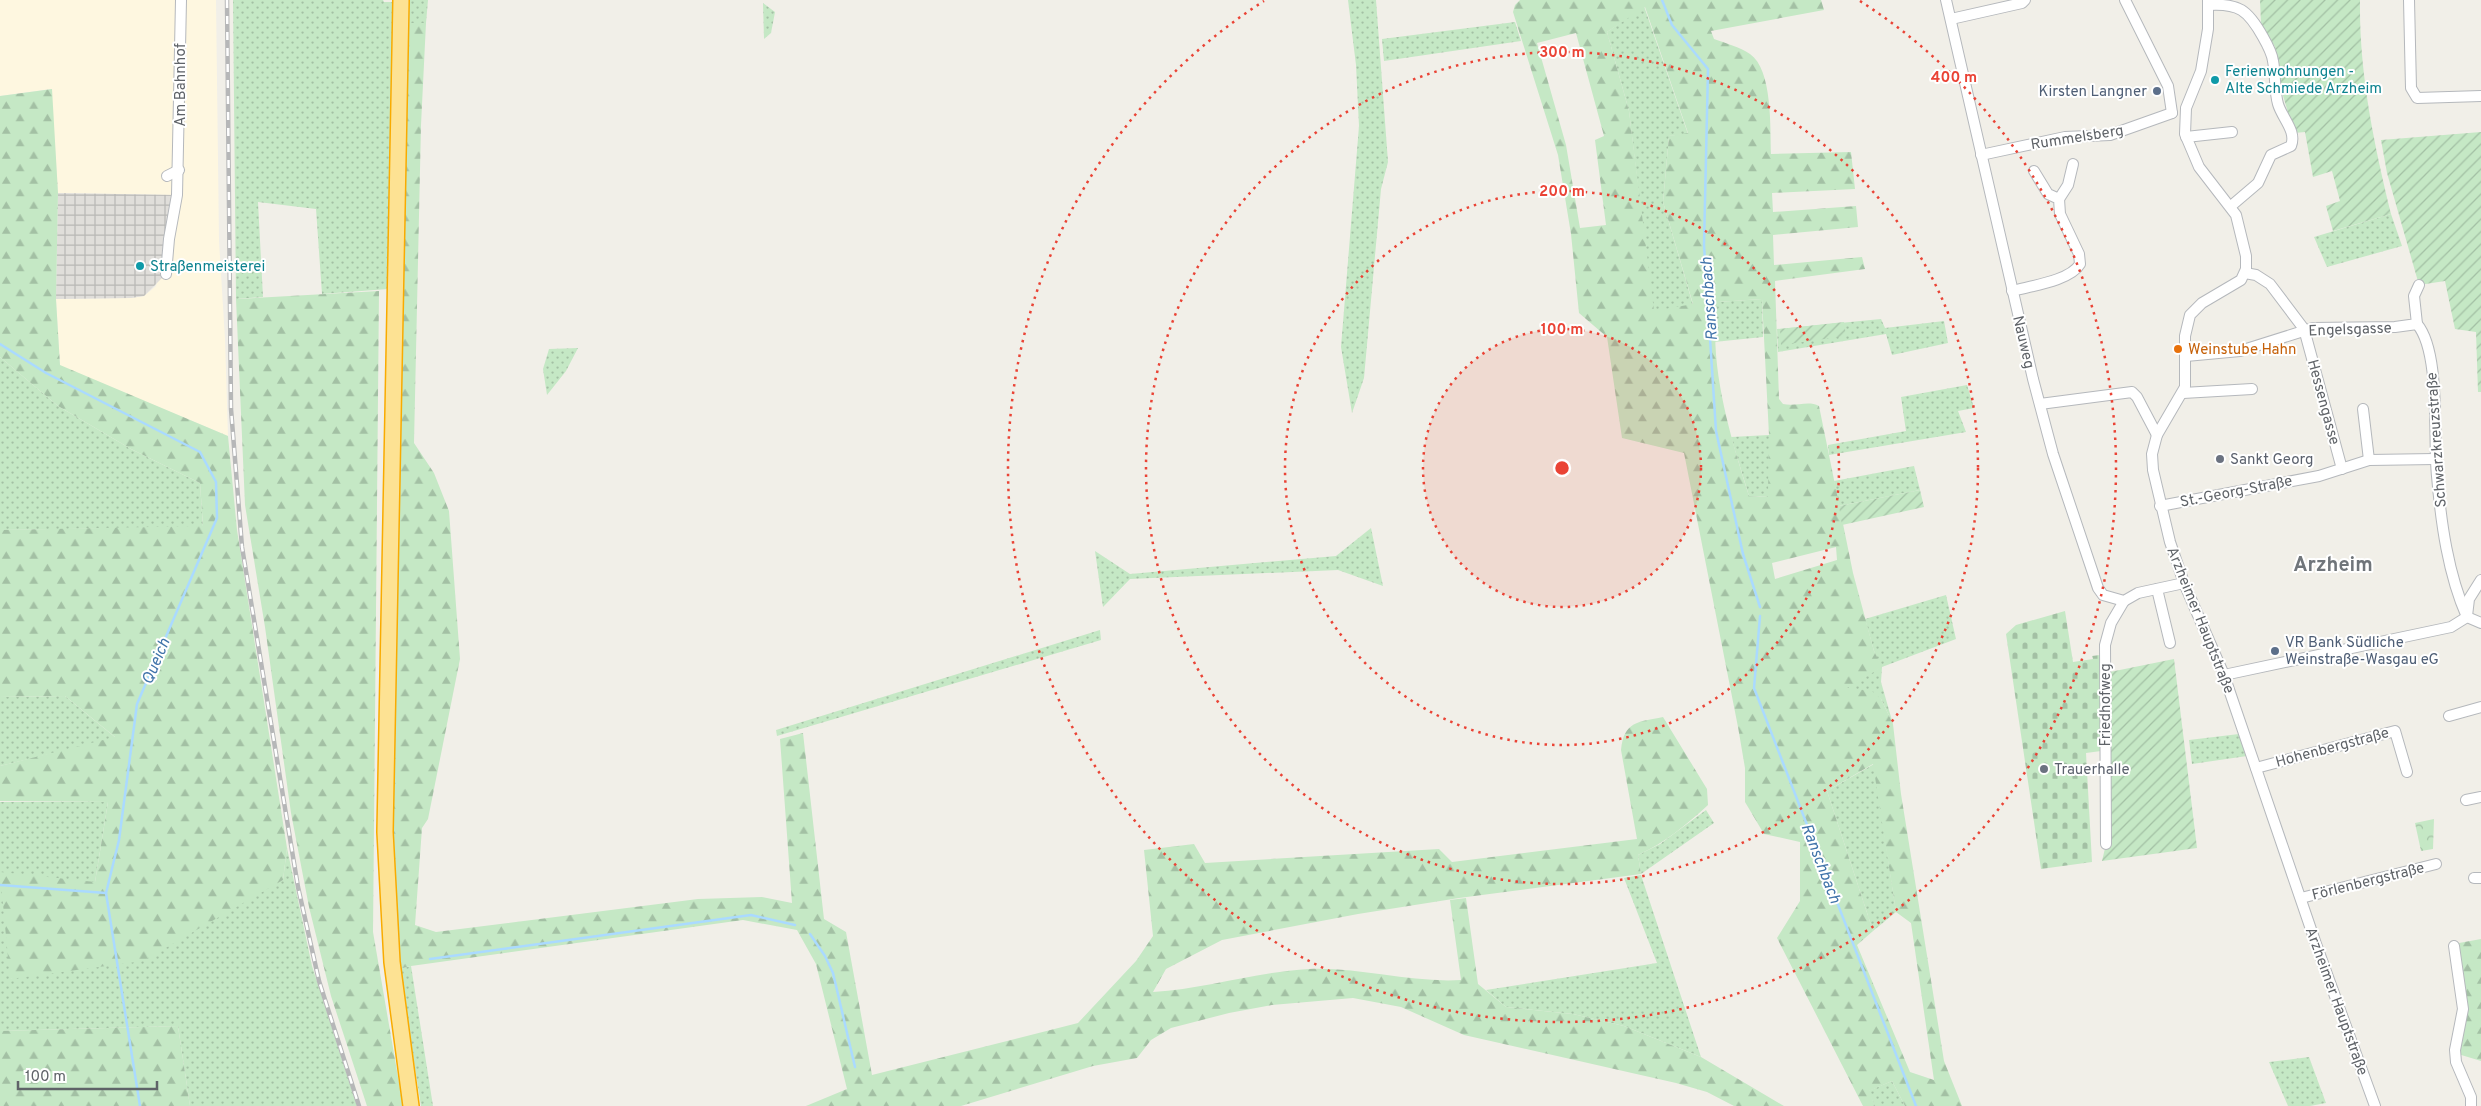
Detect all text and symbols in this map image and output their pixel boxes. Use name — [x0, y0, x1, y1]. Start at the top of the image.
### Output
street label: Am Bahnhof — [172, 43, 191, 127]
text: 300 m — [1539, 44, 1585, 63]
place label: Ferienwohnungen - Alte Schmiede Arzheim — [2225, 63, 2382, 99]
text: 400 m — [1931, 69, 1977, 88]
marker: Ferienwohnungen - Alte Schmiede Arzheim — [2209, 74, 2221, 86]
place label: Kirsten Langner — [2039, 83, 2147, 102]
marker: Kirsten Langner — [2151, 85, 2163, 97]
street label: Rummelsberg — [2029, 122, 2125, 155]
text: 200 m — [1539, 183, 1585, 202]
water label: Ranschbach — [1697, 256, 1723, 341]
place label: Straßenmeisterei — [150, 258, 265, 277]
marker: Straßenmeisterei — [134, 260, 146, 272]
street label: Nauweg — [2007, 314, 2038, 371]
street label: Engelsgasse — [2308, 320, 2392, 341]
text: 100 m — [1541, 321, 1583, 340]
place label: Weinstube Hahn — [2188, 341, 2297, 360]
marker: Weinstube Hahn — [2172, 343, 2184, 355]
street label: Hessengasse — [2302, 358, 2343, 447]
street label: Schwarzkreuzstraße — [2423, 372, 2452, 508]
place label: Sankt Georg — [2230, 451, 2313, 470]
marker: Sankt Georg — [2214, 453, 2226, 465]
centre of rings — [1553, 459, 1571, 477]
street label: St.-Georg-Straße — [2179, 472, 2294, 513]
street label: Arzheimer Hauptstraße — [2161, 544, 2238, 697]
district label: Arzheim — [2293, 553, 2373, 579]
place label: VR Bank Südliche Weinstraße-Wasgau eG — [2285, 634, 2439, 670]
water label: Queich — [138, 635, 176, 688]
marker: VR Bank Südliche Weinstraße-Wasgau eG — [2269, 645, 2281, 657]
street label: Friedhofweg — [2097, 663, 2116, 747]
street label: Hohenbergstraße — [2274, 724, 2391, 773]
place label: Trauerhalle — [2054, 761, 2130, 780]
marker: Trauerhalle — [2038, 763, 2050, 775]
water label: Ranschbach — [1796, 821, 1845, 907]
street label: Förlenbergstraße — [2310, 859, 2427, 906]
street label: Arzheimer Hauptstraße — [2300, 925, 2371, 1078]
scale bar — [18, 1058, 156, 1090]
text: 100 m — [25, 1068, 66, 1087]

